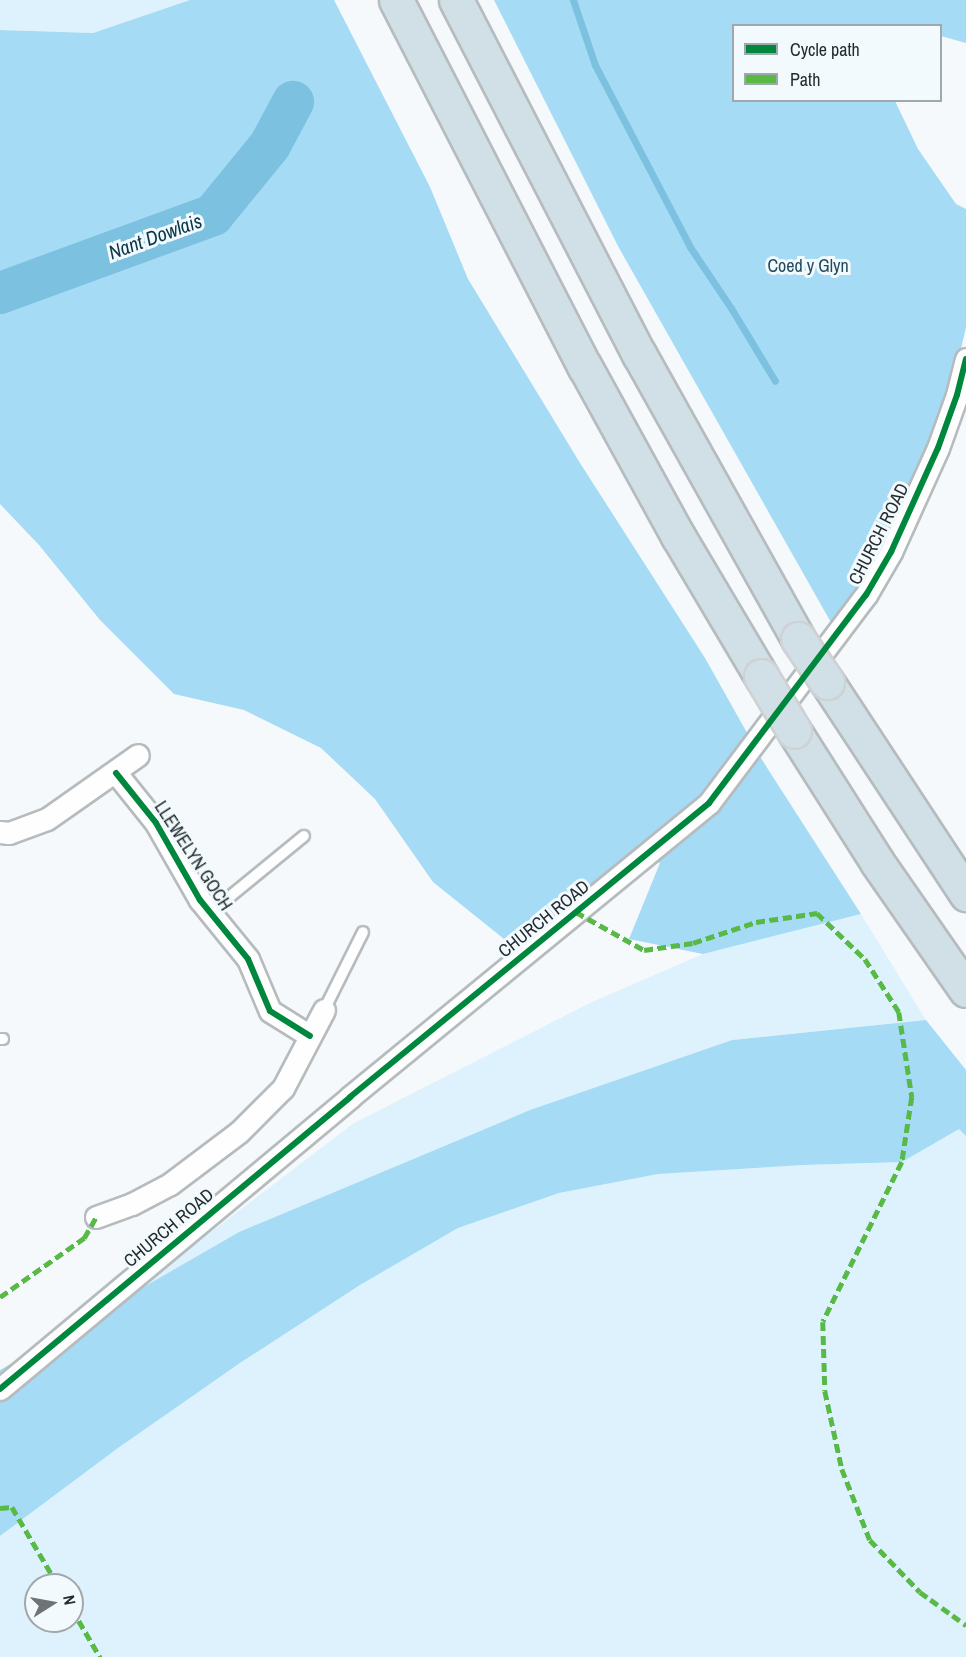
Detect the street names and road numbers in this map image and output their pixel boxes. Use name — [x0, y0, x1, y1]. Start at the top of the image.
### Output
street label: CHURCH ROAD — [844, 480, 914, 588]
street label: LLEWELYN GOCH — [150, 797, 236, 915]
street label: CHURCH ROAD — [494, 876, 594, 962]
street label: CHURCH ROAD — [120, 1184, 218, 1272]

